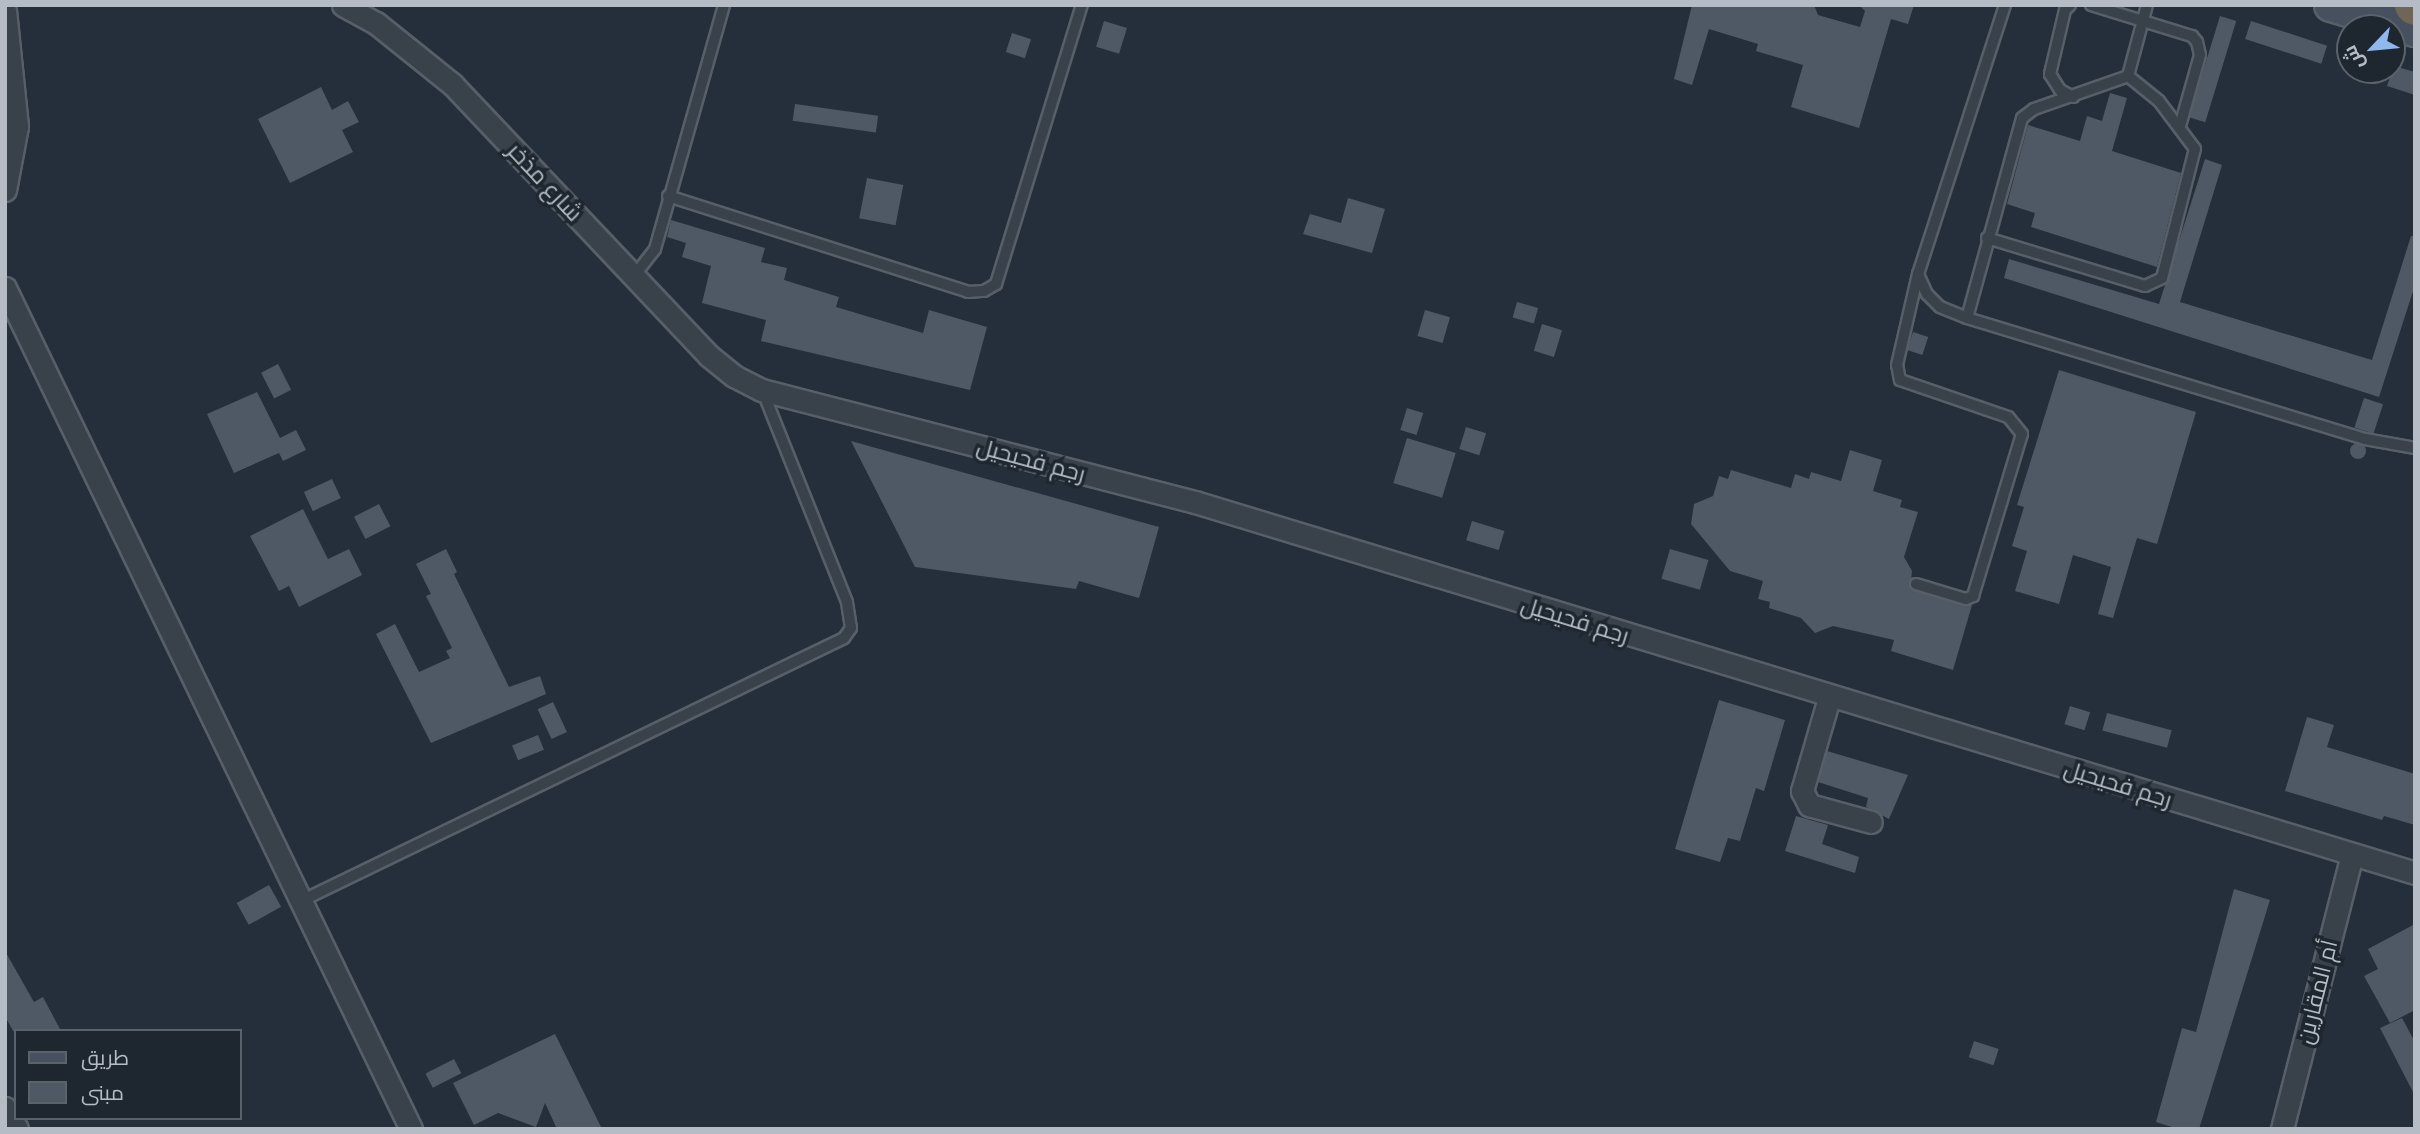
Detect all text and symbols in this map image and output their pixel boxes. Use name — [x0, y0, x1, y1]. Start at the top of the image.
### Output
north arrow — [2336, 14, 2406, 84]
text: ش — [2338, 42, 2369, 74]
street label: شارع مذخر — [502, 137, 588, 227]
street label: رجم فحيحيل — [974, 432, 1088, 488]
street label: رجم فحيحيل — [1518, 591, 1632, 649]
street label: رجم فحيحيل — [2061, 755, 2175, 813]
street label: أم المقارين — [2291, 937, 2343, 1047]
legend — [14, 1029, 242, 1120]
text: طريق — [81, 1045, 129, 1070]
text: مبنى — [81, 1080, 124, 1105]

